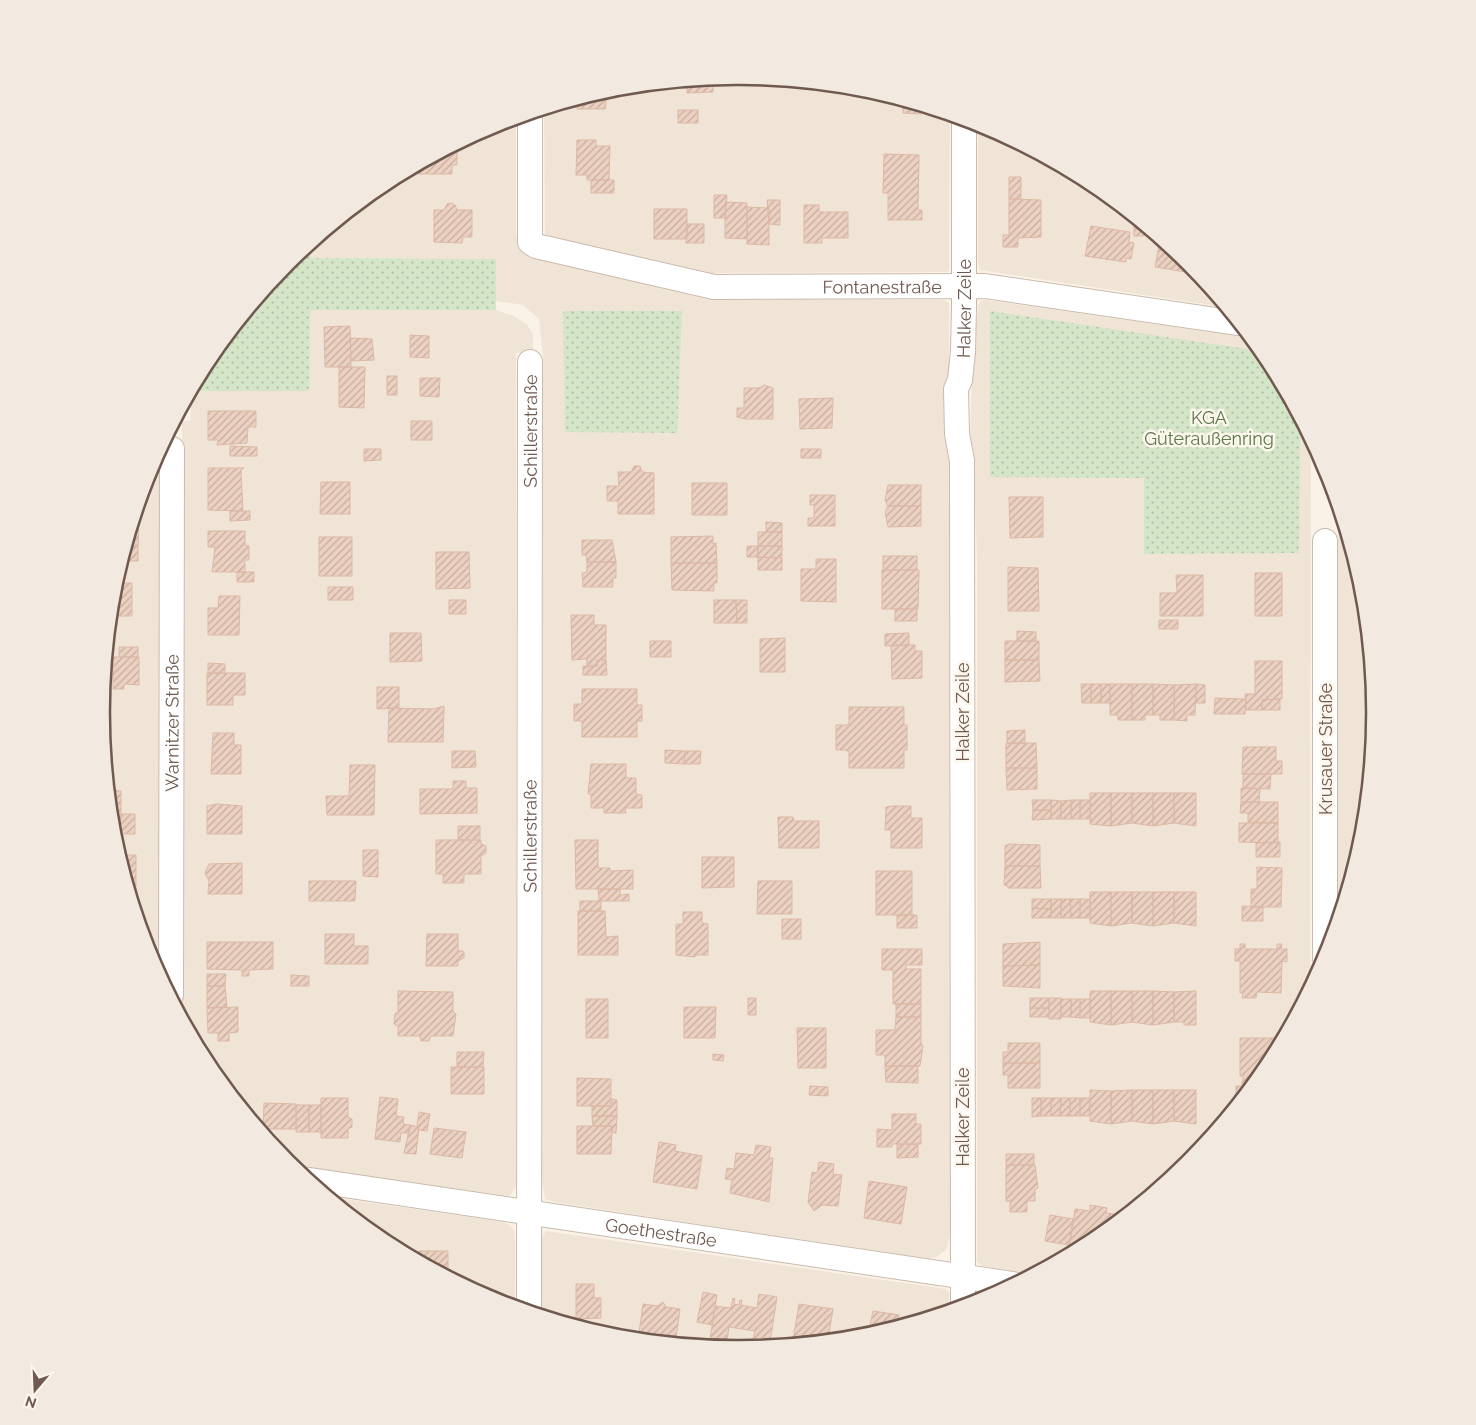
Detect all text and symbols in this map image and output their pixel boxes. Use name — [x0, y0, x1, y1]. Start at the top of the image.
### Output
street label: Halker Zeile — [952, 259, 975, 358]
street label: Fontanestraße — [822, 276, 942, 297]
street label: Schillerstraße — [519, 374, 540, 488]
park label: KGA Güteraußenring — [1144, 407, 1274, 449]
street label: Warnitzer Straße — [161, 654, 182, 792]
street label: Halker Zeile — [952, 662, 973, 762]
street label: Krusauer Straße — [1315, 682, 1336, 815]
street label: Schillerstraße — [519, 779, 540, 893]
street label: Halker Zeile — [952, 1067, 973, 1167]
street label: Goethestraße — [604, 1213, 719, 1251]
north arrow — [10, 1365, 60, 1415]
text: N — [23, 1393, 38, 1412]

